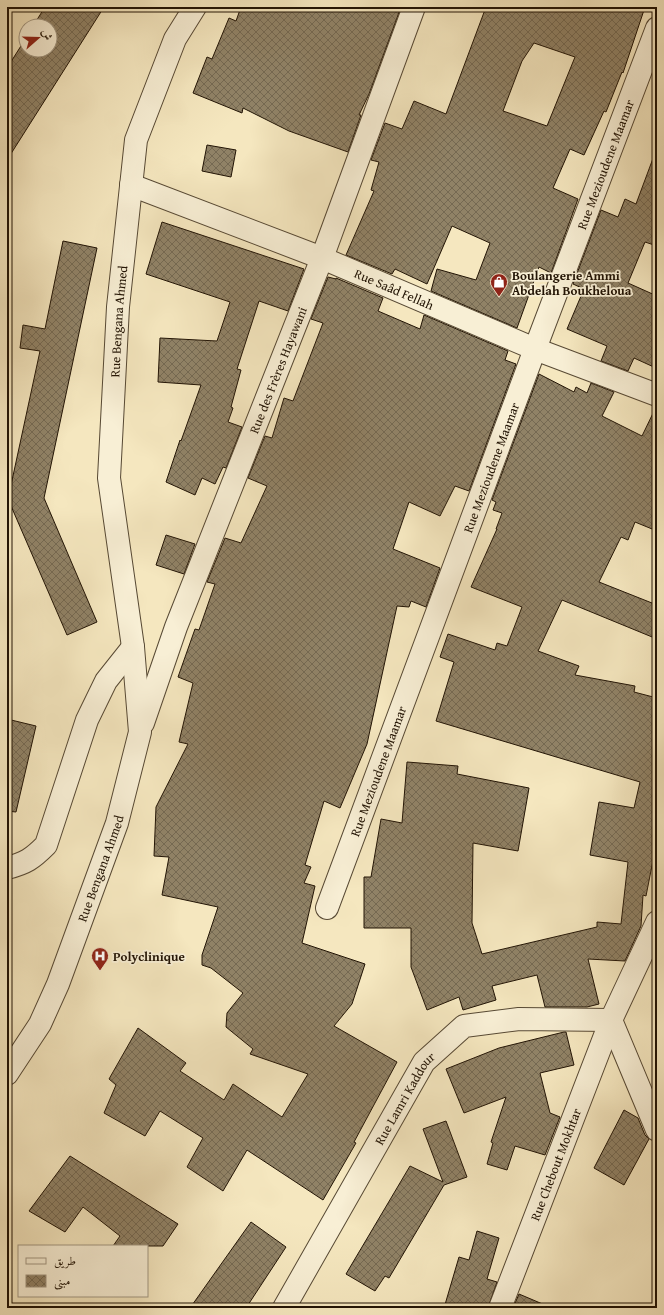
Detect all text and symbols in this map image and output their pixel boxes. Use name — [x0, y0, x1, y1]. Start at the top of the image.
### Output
north arrow — [18, 18, 58, 58]
text: ش — [38, 27, 57, 43]
street label: Rue Mezioudene Maamar — [572, 96, 639, 232]
street label: Rue Saâd Fellah — [352, 263, 438, 315]
street label: Rue Bengana Ahmed — [105, 264, 132, 378]
place label: Boulangerie Ammi Abdelah Boukheloua — [512, 266, 632, 300]
shop icon: Boulangerie Ammi Abdelah Boukheloua — [489, 272, 509, 297]
street label: Rue des Frères Hayawani — [244, 303, 312, 436]
street label: Rue Mezioudene Maamar — [458, 399, 524, 535]
street label: Rue Mezioudene Maamar — [345, 703, 411, 839]
street label: Rue Bengana Ahmed — [72, 813, 128, 924]
hospital icon: Polyclinique — [90, 946, 110, 971]
place label: Polyclinique — [113, 947, 185, 966]
street label: Rue Lamri Kaddour — [369, 1047, 439, 1148]
street label: Rue Chebout Mokhtar — [525, 1105, 586, 1223]
legend — [18, 1245, 148, 1297]
text: طريق — [54, 1252, 76, 1269]
text: مبنى — [54, 1272, 70, 1290]

